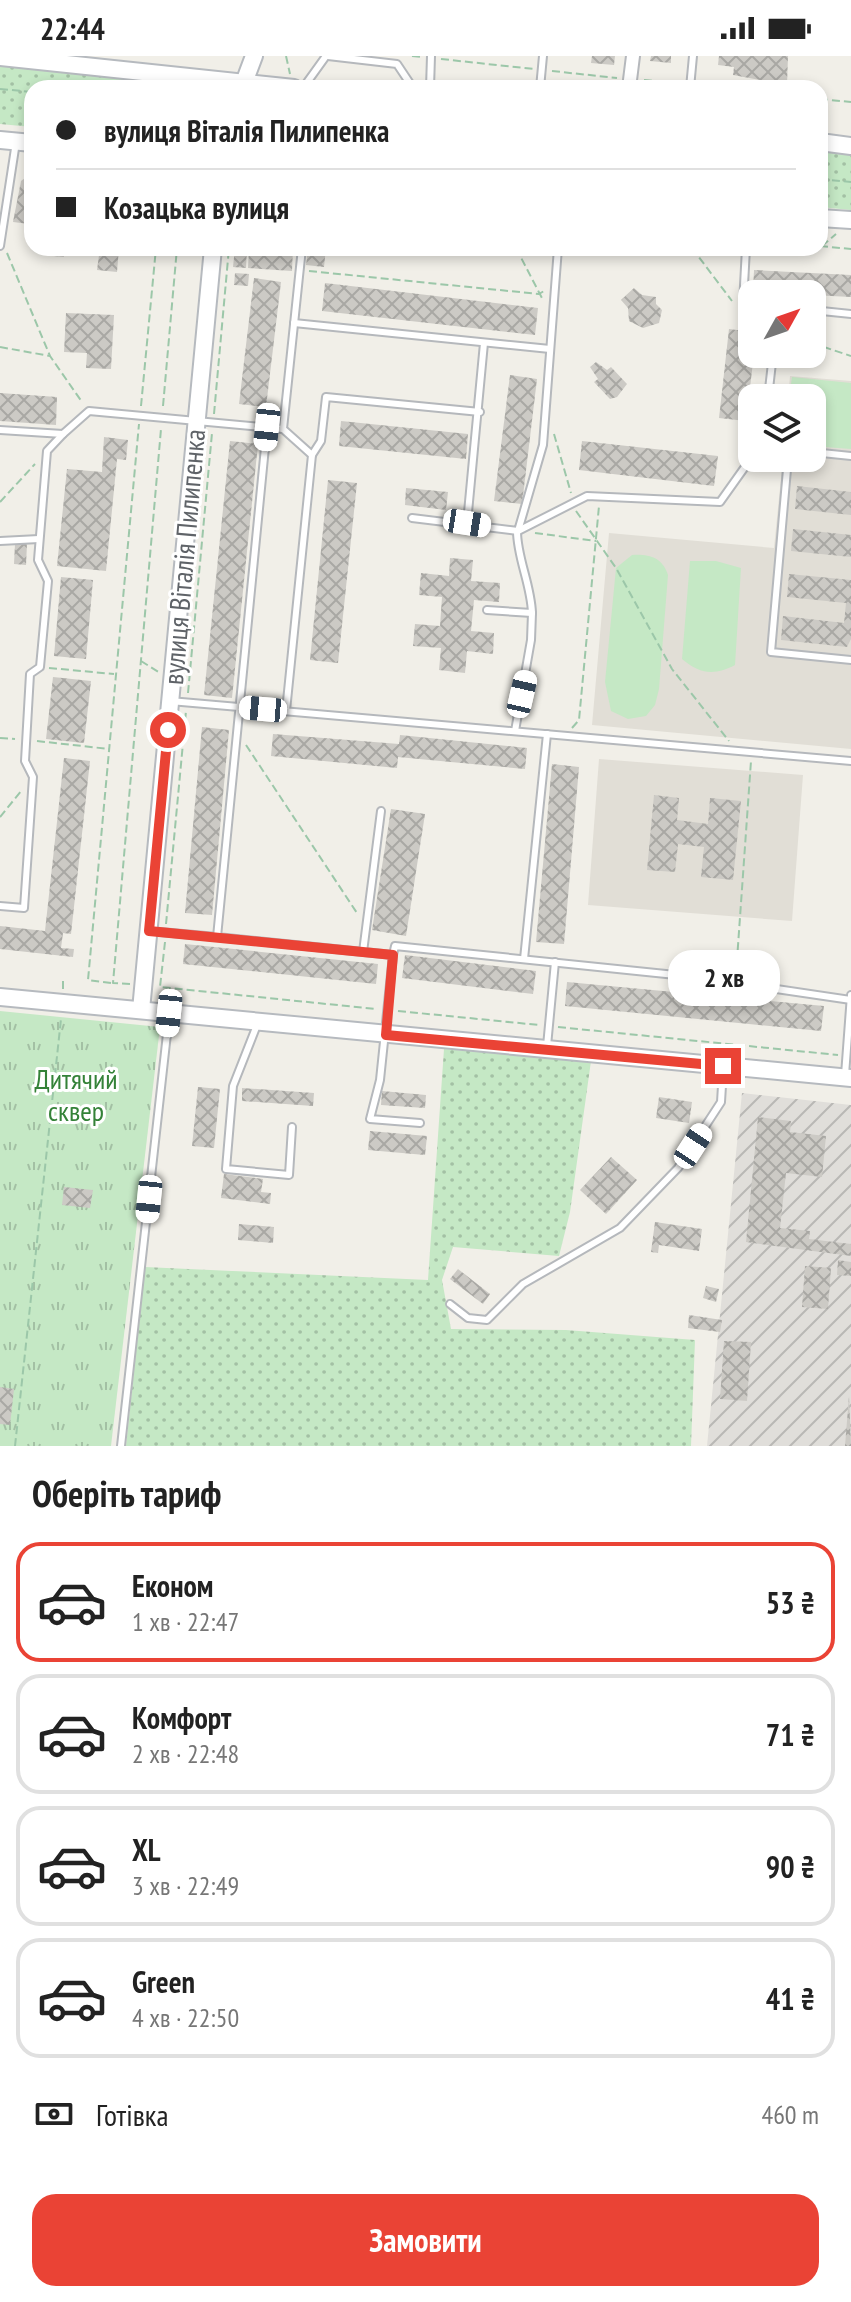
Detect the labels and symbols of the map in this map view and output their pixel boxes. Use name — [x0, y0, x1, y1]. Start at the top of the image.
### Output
north arrow — [738, 280, 826, 368]
car — [253, 402, 281, 452]
street label: вулиця Віталія Пилипенка — [154, 428, 213, 686]
car — [441, 507, 493, 539]
car — [505, 668, 539, 720]
car — [238, 695, 288, 723]
route start — [150, 712, 186, 748]
callout: 2 хв — [667, 950, 779, 1006]
car — [155, 988, 183, 1038]
route end — [705, 1048, 741, 1084]
park label: Дитячий сквер — [35, 1060, 117, 1129]
car — [670, 1119, 716, 1173]
car — [135, 1174, 163, 1224]

